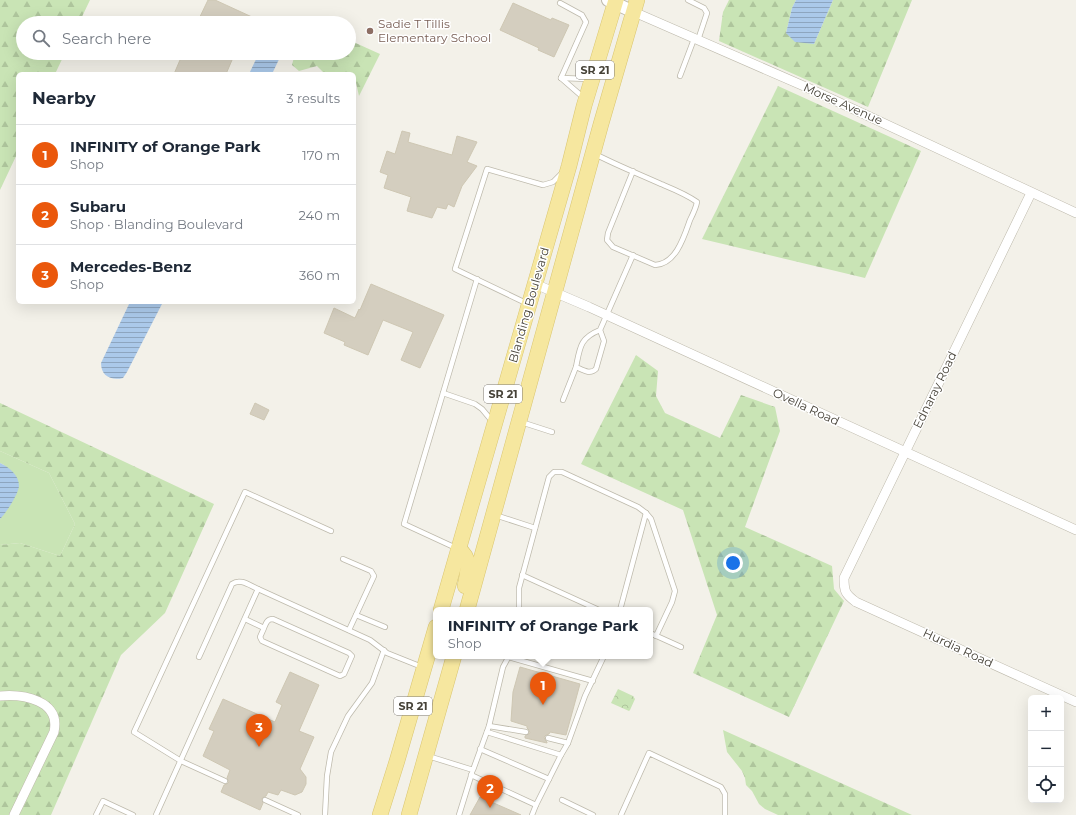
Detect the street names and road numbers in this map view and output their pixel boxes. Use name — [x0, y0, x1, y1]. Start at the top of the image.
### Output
road number: SR 21 — [576, 61, 614, 79]
street label: Morse Avenue — [801, 79, 885, 128]
street label: Blanding Boulevard — [505, 245, 552, 364]
street label: Ednaray Road — [910, 349, 960, 431]
road number: SR 21 — [484, 385, 522, 403]
street label: Ovella Road — [771, 385, 842, 428]
street label: Hurdia Road — [921, 625, 996, 670]
road number: SR 21 — [394, 697, 432, 715]

